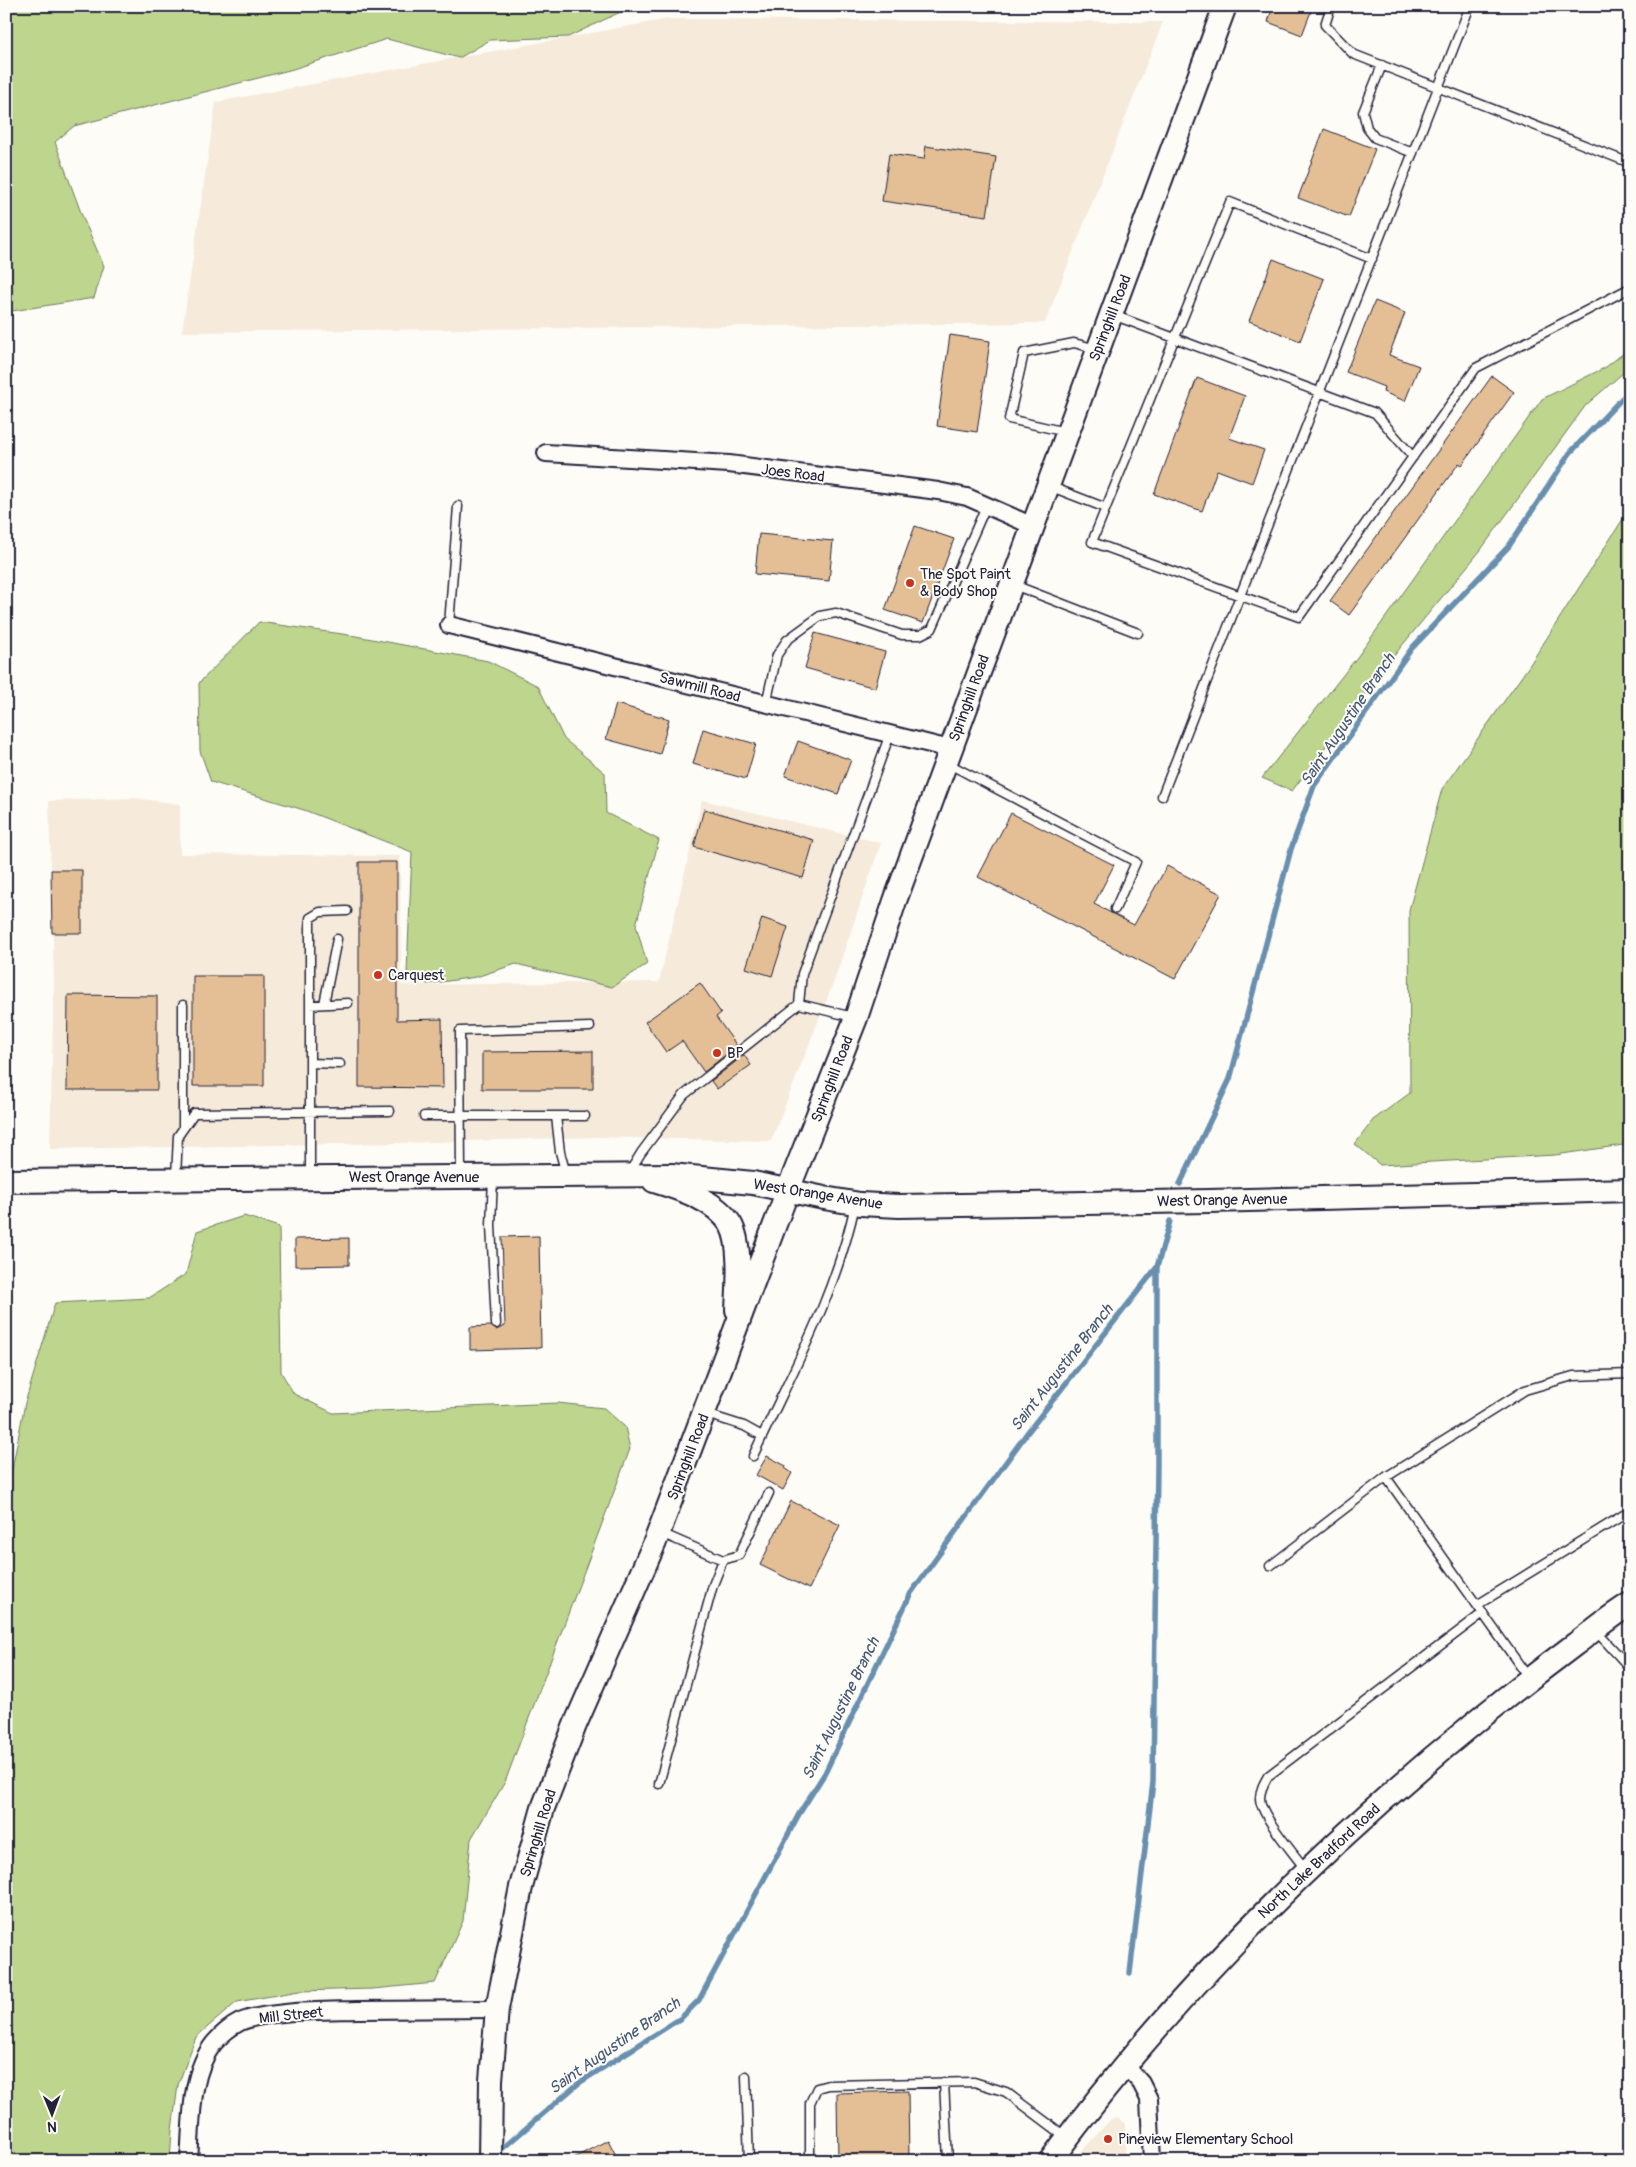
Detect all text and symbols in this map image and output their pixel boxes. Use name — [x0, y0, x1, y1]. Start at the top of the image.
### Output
street label: Springhill Road — [1085, 272, 1136, 364]
street label: Joes Road — [760, 460, 826, 487]
place label: The Spot Paint & Body Shop — [920, 565, 1012, 601]
marker: The Spot Paint & Body Shop — [904, 577, 916, 589]
water label: Saint Augustine Branch — [1296, 648, 1400, 790]
street label: Springhill Road — [945, 652, 994, 744]
street label: Sawmill Road — [657, 668, 743, 707]
place label: Carquest — [388, 966, 445, 985]
marker: Carquest — [372, 969, 384, 981]
street label: Springhill Road — [807, 1033, 858, 1125]
place label: BP — [727, 1044, 744, 1063]
marker: BP — [711, 1047, 723, 1059]
street label: West Orange Avenue — [349, 1168, 480, 1187]
street label: West Orange Avenue — [752, 1175, 884, 1214]
street label: West Orange Avenue — [1157, 1190, 1288, 1211]
water label: Saint Augustine Branch — [1006, 1299, 1118, 1435]
street label: Springhill Road — [663, 1411, 714, 1503]
water label: Saint Augustine Branch — [798, 1633, 885, 1783]
street label: Springhill Road — [516, 1787, 561, 1880]
street label: North Lake Bradford Road — [1254, 1800, 1384, 1923]
water label: Saint Augustine Branch — [545, 1992, 685, 2099]
street label: Mill Street — [258, 2003, 325, 2028]
north arrow — [28, 2090, 78, 2140]
text: N — [47, 2118, 57, 2135]
place label: Pineview Elementary School — [1118, 2130, 1293, 2149]
marker: Pineview Elementary School — [1102, 2133, 1114, 2145]

